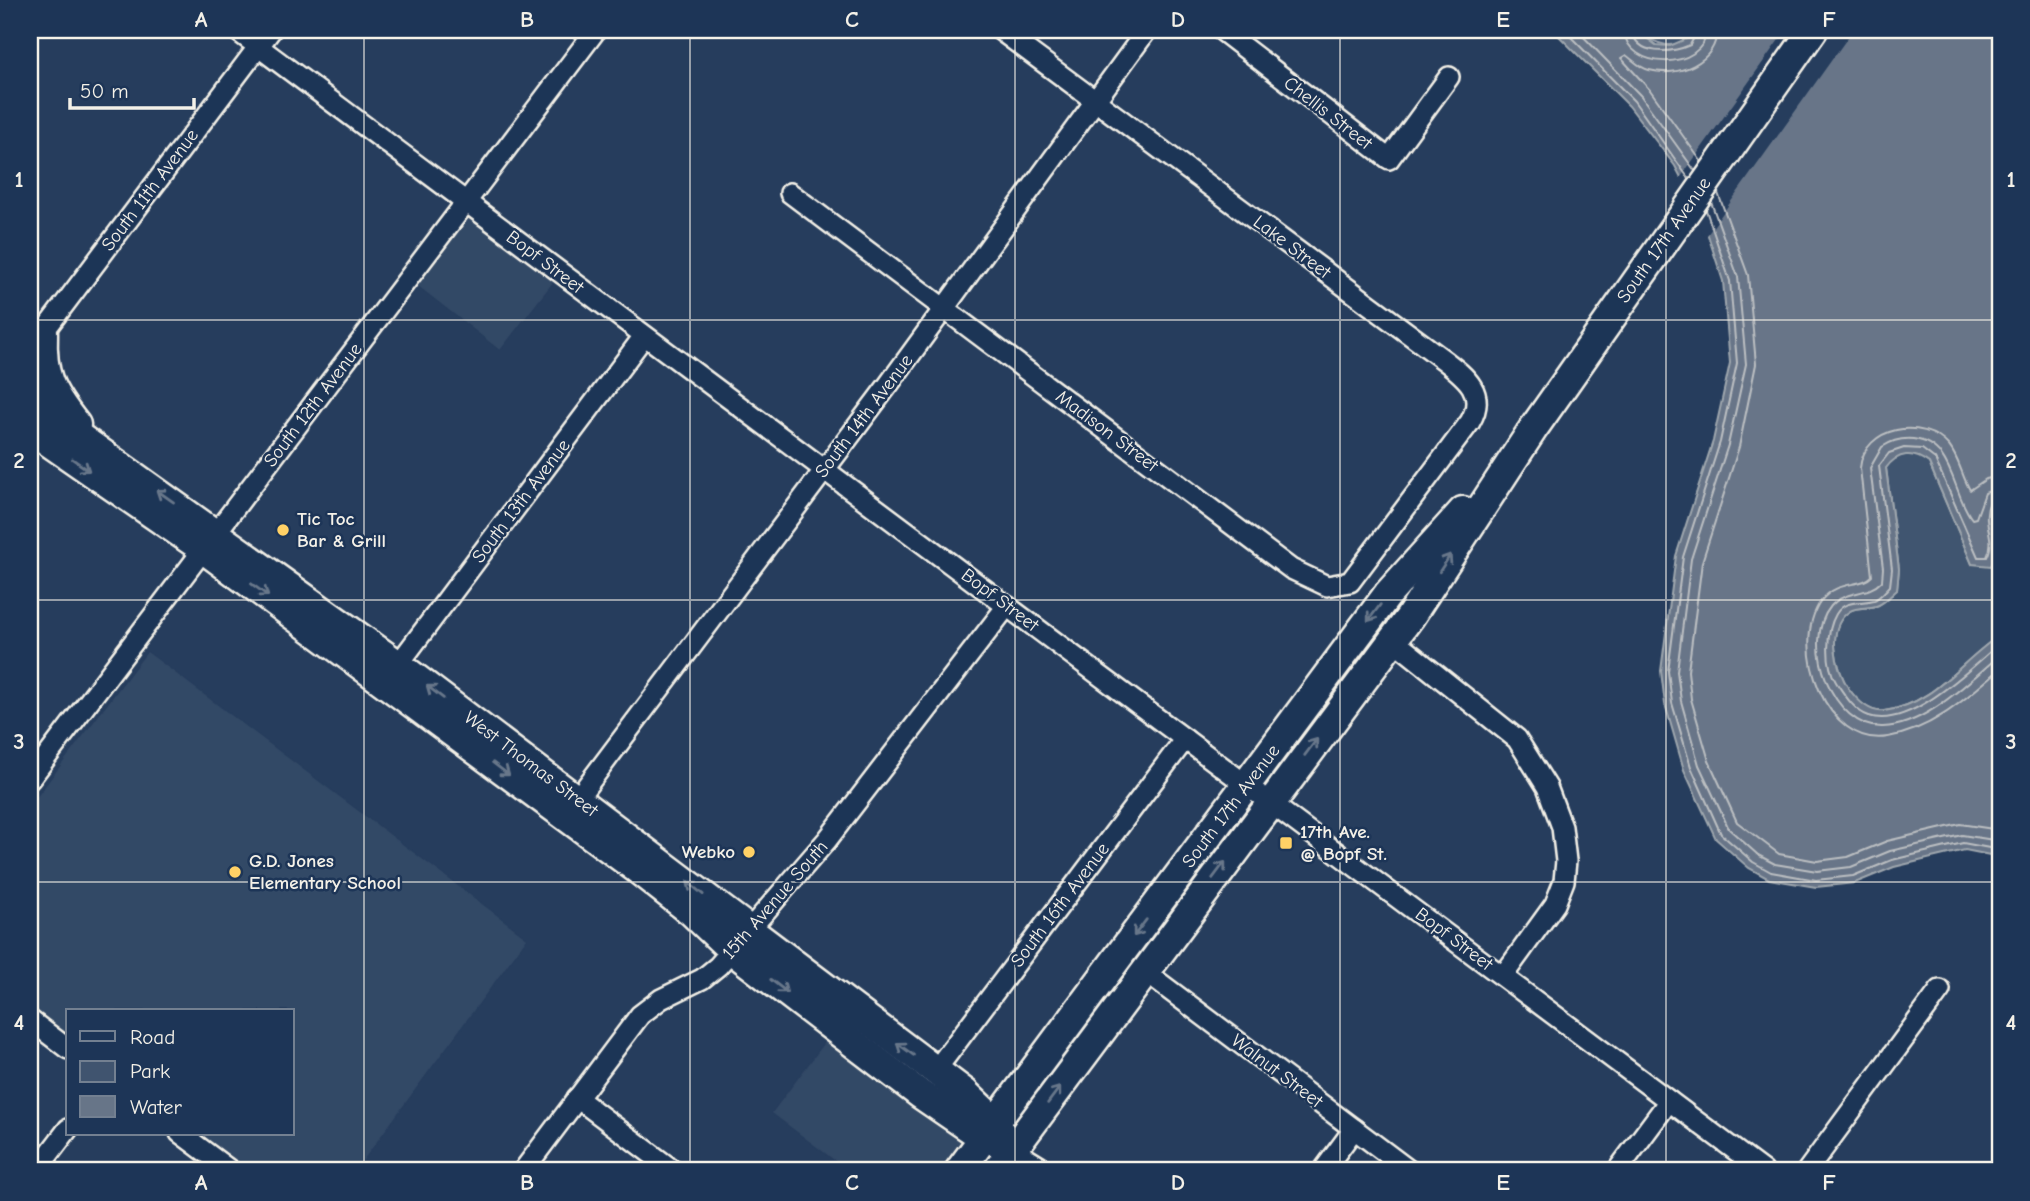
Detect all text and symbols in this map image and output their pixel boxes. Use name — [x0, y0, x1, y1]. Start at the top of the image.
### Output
text: A — [195, 6, 208, 33]
text: B — [520, 6, 534, 33]
text: C — [845, 6, 859, 33]
text: D — [1171, 6, 1185, 33]
text: E — [1496, 6, 1510, 33]
text: F — [1822, 6, 1836, 33]
scale bar — [70, 66, 194, 110]
street label: Chellis Street — [1280, 72, 1377, 155]
text: 50 m — [80, 79, 129, 103]
street label: South 11th Avenue — [97, 125, 203, 255]
text: 1 — [14, 166, 24, 193]
text: 1 — [2006, 166, 2016, 193]
street label: South 17th Avenue — [1612, 173, 1716, 307]
street label: Lake Street — [1249, 211, 1335, 284]
street label: Bopf Street — [502, 226, 588, 299]
street label: South 12th Avenue — [259, 339, 367, 471]
street label: South 14th Avenue — [810, 350, 918, 482]
street label: Madison Street — [1051, 385, 1163, 477]
street label: South 13th Avenue — [467, 435, 575, 567]
text: 2 — [13, 447, 25, 474]
text: 2 — [2005, 447, 2017, 474]
one-way arrow — [71, 458, 90, 472]
one-way arrow — [156, 489, 175, 503]
place label: Tic Toc Bar & Grill — [297, 508, 386, 552]
marker: Tic Toc Bar & Grill — [275, 522, 291, 538]
one-way arrow — [1437, 554, 1452, 573]
street label: Bopf Street — [957, 564, 1043, 637]
one-way arrow — [250, 582, 269, 597]
one-way arrow — [1367, 603, 1382, 622]
one-way arrow — [427, 685, 445, 700]
street label: West Thomas Street — [460, 707, 603, 822]
text: 3 — [13, 728, 25, 755]
text: 3 — [2005, 728, 2017, 755]
one-way arrow — [1304, 739, 1319, 757]
street label: South 17th Avenue — [1178, 740, 1284, 872]
one-way arrow — [492, 762, 510, 777]
place label: 17th Ave. @ Bopf St. — [1300, 821, 1387, 865]
marker: 17th Ave. @ Bopf St. — [1278, 835, 1294, 851]
street label: 15th Avenue South — [718, 836, 832, 964]
street label: South 16th Avenue — [1006, 839, 1114, 971]
place label: Webko — [682, 841, 735, 863]
marker: Webko — [741, 844, 757, 860]
place label: G.D. Jones Elementary School — [249, 850, 401, 894]
one-way arrow — [1211, 861, 1226, 880]
marker: G.D. Jones Elementary School — [227, 864, 243, 880]
one-way arrow — [687, 880, 705, 896]
street label: Bopf Street — [1411, 903, 1497, 976]
one-way arrow — [1133, 918, 1148, 937]
one-way arrow — [769, 979, 788, 994]
text: 4 — [14, 1009, 25, 1036]
legend — [66, 1009, 294, 1134]
text: 4 — [2006, 1009, 2017, 1036]
text: Road — [130, 1025, 175, 1049]
street label: Walnut Street — [1227, 1030, 1327, 1113]
one-way arrow — [896, 1042, 915, 1056]
text: Park — [130, 1059, 170, 1083]
one-way arrow — [1046, 1086, 1061, 1105]
text: Water — [130, 1095, 183, 1119]
text: A — [195, 1169, 208, 1196]
text: B — [520, 1169, 534, 1196]
text: C — [845, 1169, 859, 1196]
text: D — [1171, 1169, 1185, 1196]
text: E — [1496, 1169, 1510, 1196]
text: F — [1822, 1169, 1836, 1196]

